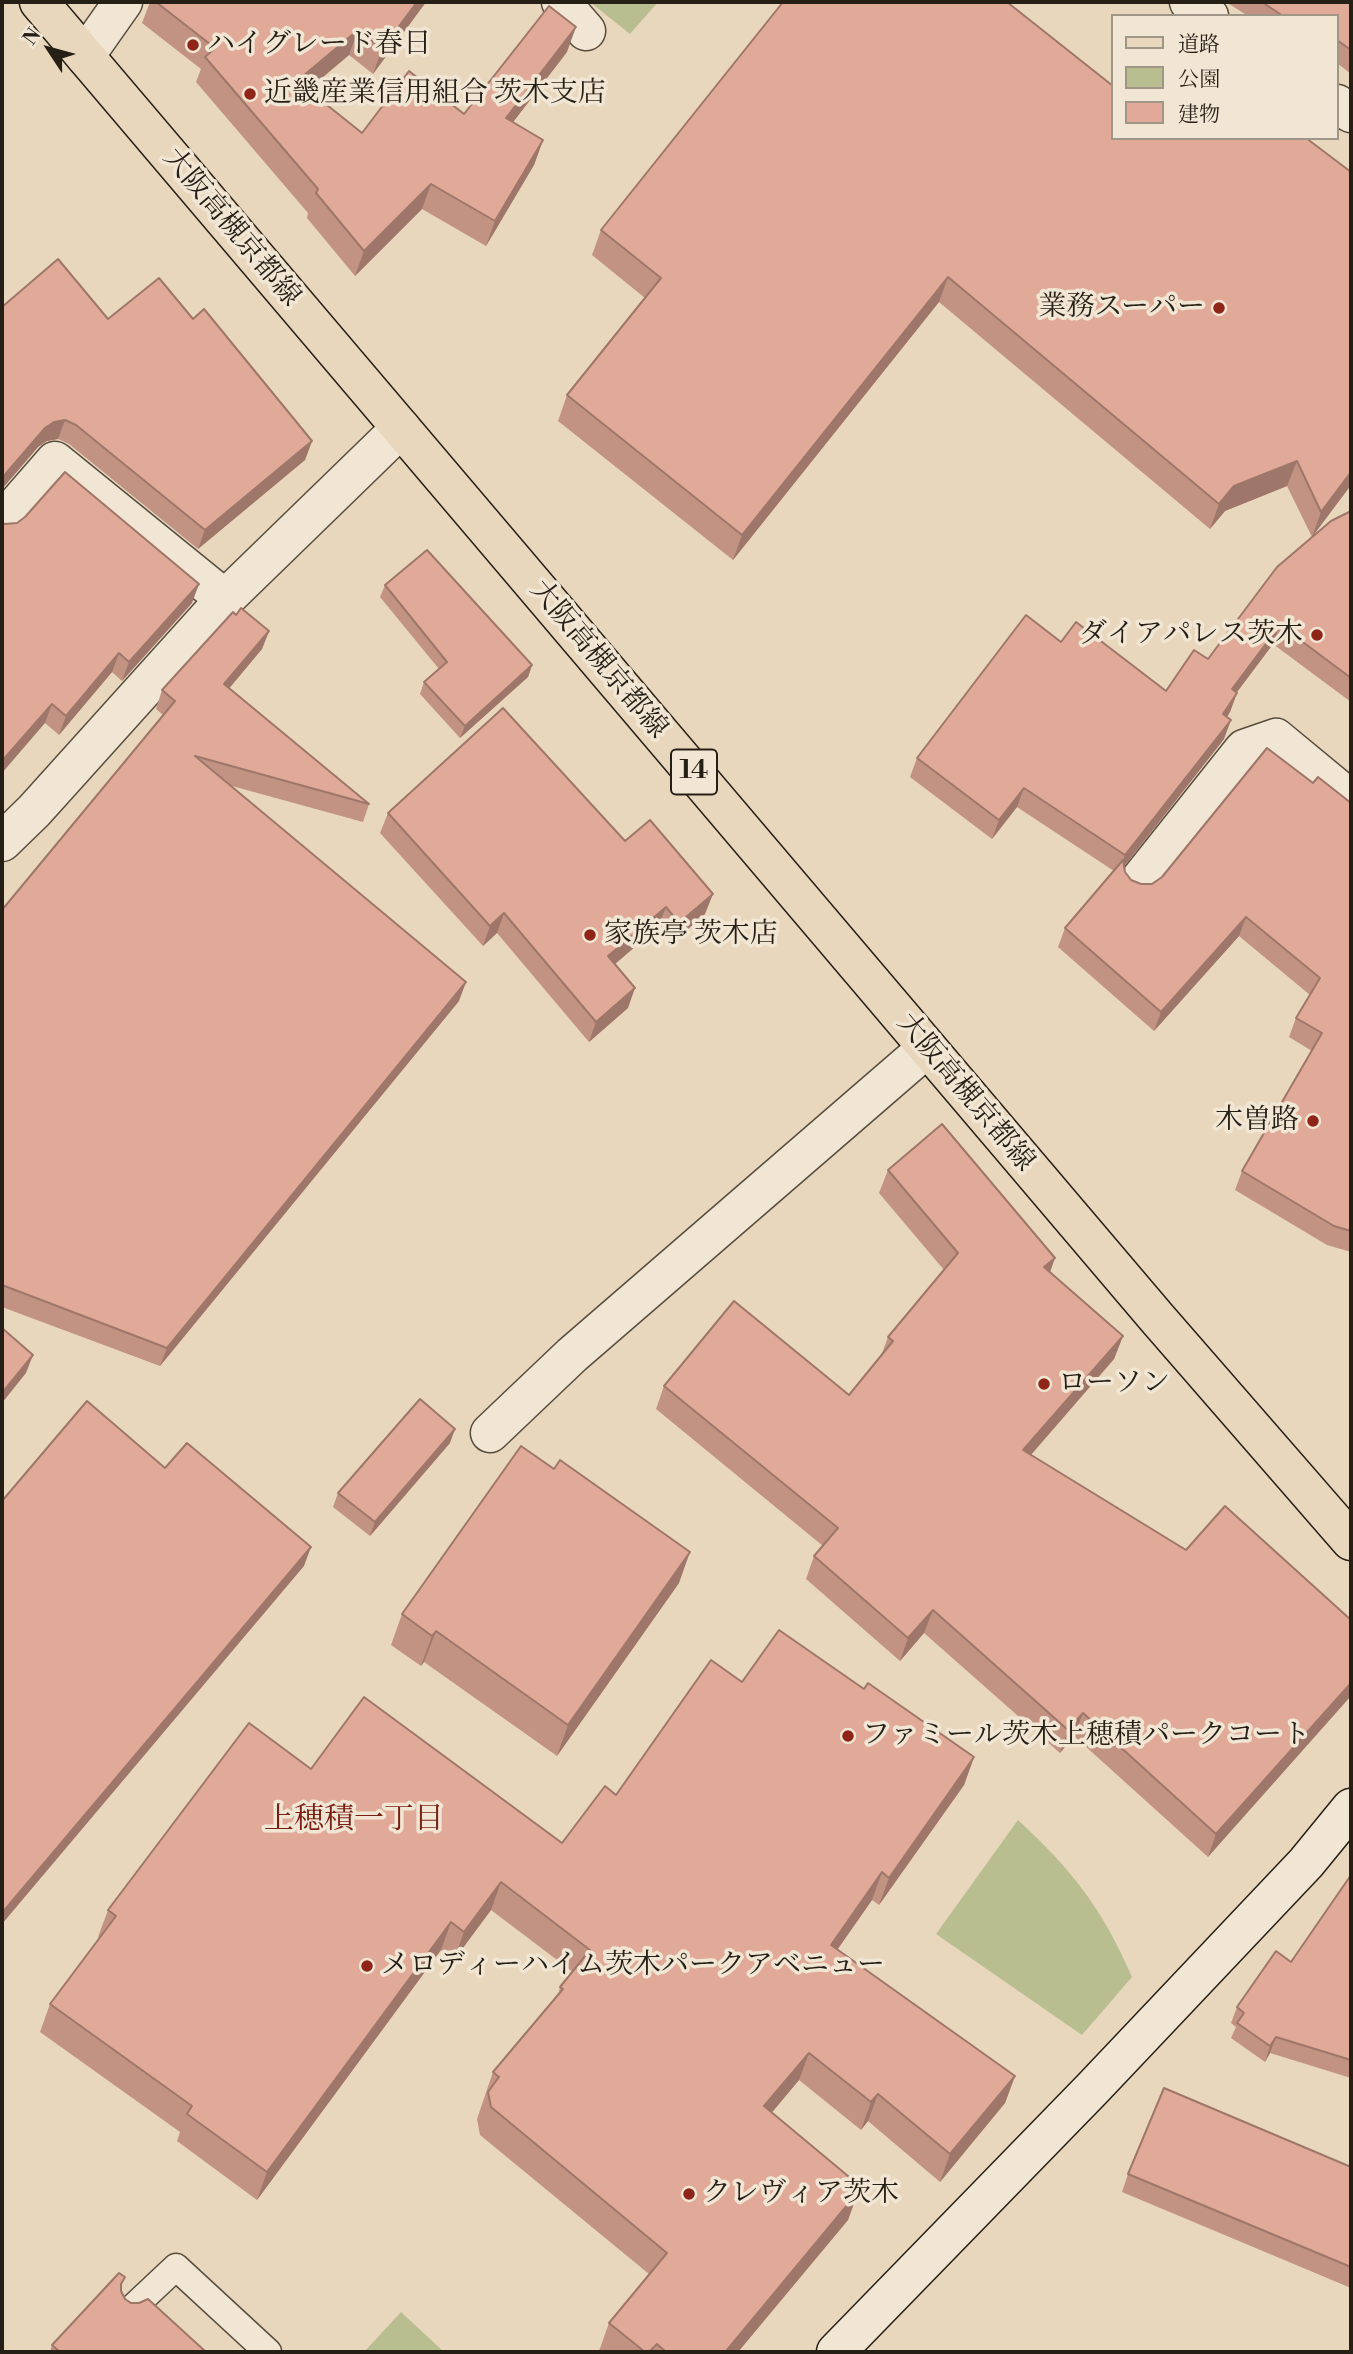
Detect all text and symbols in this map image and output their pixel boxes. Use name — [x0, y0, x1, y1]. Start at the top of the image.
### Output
north arrow — [14, 14, 84, 84]
legend — [1112, 14, 1339, 140]
text: N — [18, 24, 46, 50]
place label: ハイグレード春日 — [207, 28, 431, 62]
text: 道路 — [1178, 32, 1220, 58]
marker: ハイグレード春日 — [185, 37, 201, 53]
text: 公園 — [1178, 67, 1220, 93]
place label: 近畿産業信用組合 茨木支店 — [264, 77, 606, 111]
marker: 近畿産業信用組合 茨木支店 — [242, 86, 258, 102]
text: 建物 — [1178, 102, 1220, 128]
street label: 大阪高槻京都線 — [155, 142, 307, 314]
place label: 業務スーパー — [1038, 291, 1205, 325]
marker: 業務スーパー — [1211, 300, 1227, 316]
street label: 大阪高槻京都線 — [522, 574, 674, 746]
place label: ダイアパレス茨木 — [1079, 618, 1303, 652]
marker: ダイアパレス茨木 — [1309, 627, 1325, 643]
road number: 14 — [671, 750, 717, 794]
place label: 家族亭 茨木店 — [604, 918, 778, 952]
marker: 家族亭 茨木店 — [582, 927, 598, 943]
street label: 大阪高槻京都線 — [889, 1007, 1041, 1179]
place label: 木曽路 — [1215, 1104, 1299, 1138]
marker: 木曽路 — [1305, 1113, 1321, 1129]
place label: ローソン — [1058, 1367, 1170, 1401]
marker: ローソン — [1036, 1376, 1052, 1392]
place label: ファミール茨木上穂積パークコート — [862, 1719, 1310, 1753]
marker: ファミール茨木上穂積パークコート — [840, 1728, 856, 1744]
district label: 上穂積一丁目 — [264, 1803, 444, 1839]
place label: メロディーハイム茨木パークアベニュー — [381, 1949, 885, 1983]
marker: メロディーハイム茨木パークアベニュー — [359, 1958, 375, 1974]
place label: クレヴィア茨木 — [703, 2177, 899, 2211]
marker: クレヴィア茨木 — [681, 2186, 697, 2202]

